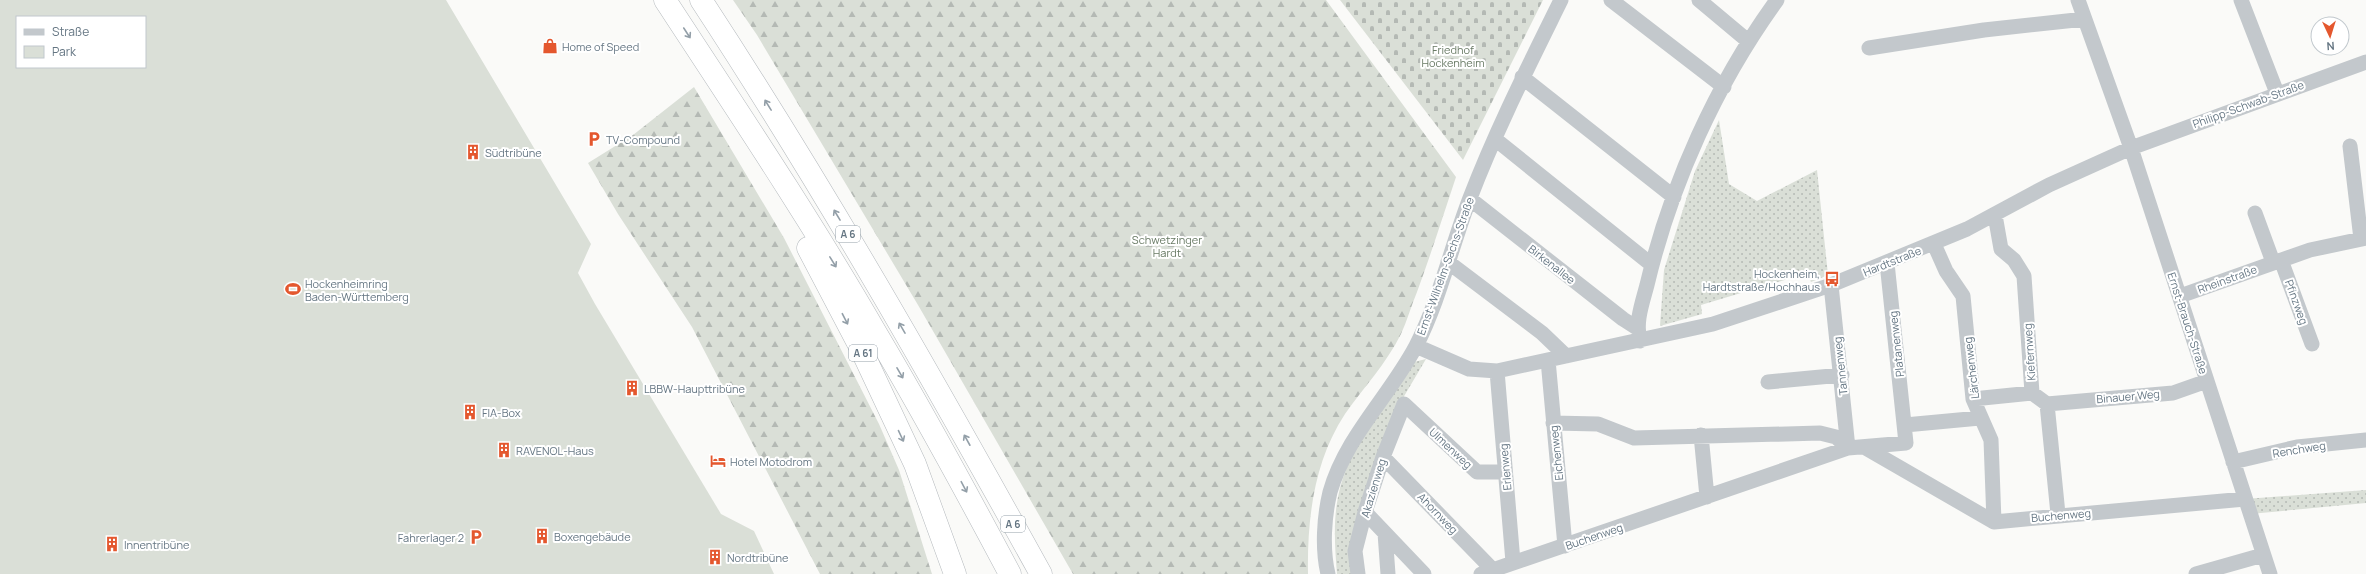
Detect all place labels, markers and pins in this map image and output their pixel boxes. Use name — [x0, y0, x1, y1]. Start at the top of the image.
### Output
shop icon: Home of Speed — [541, 37, 559, 55]
place label: Home of Speed — [562, 39, 639, 54]
parking icon: TV-Compound — [585, 130, 603, 148]
place label: TV-Compound — [606, 132, 680, 147]
building icon: Südtribüne — [464, 143, 482, 161]
place label: Südtribüne — [485, 145, 542, 160]
place label: Hockenheim, Hardtstraße/Hochhaus — [1703, 266, 1820, 294]
bus stop icon: Hockenheim, Hardtstraße/Hochhaus — [1823, 270, 1841, 288]
place label: Hockenheimring Baden-Württemberg — [305, 276, 409, 304]
sports icon: Hockenheimring Baden-Württemberg — [284, 280, 302, 298]
building icon: LBBW-Haupttribüne — [623, 379, 641, 397]
place label: LBBW-Haupttribüne — [644, 381, 746, 396]
building icon: FIA-Box — [461, 403, 479, 421]
place label: FIA-Box — [482, 405, 521, 420]
building icon: RAVENOL-Haus — [495, 441, 513, 459]
place label: RAVENOL-Haus — [516, 443, 594, 458]
hotel icon: Hotel Motodrom — [709, 452, 727, 470]
place label: Hotel Motodrom — [730, 454, 812, 469]
building icon: Boxengebäude — [533, 527, 551, 545]
parking icon: Fahrerlager 2 — [467, 528, 485, 546]
place label: Boxengebäude — [554, 529, 631, 544]
place label: Fahrerlager 2 — [398, 530, 464, 545]
building icon: Innentribüne — [103, 535, 121, 553]
place label: Innentribüne — [124, 537, 190, 552]
building icon: Nordtribüne — [706, 548, 724, 566]
place label: Nordtribüne — [727, 550, 789, 565]

